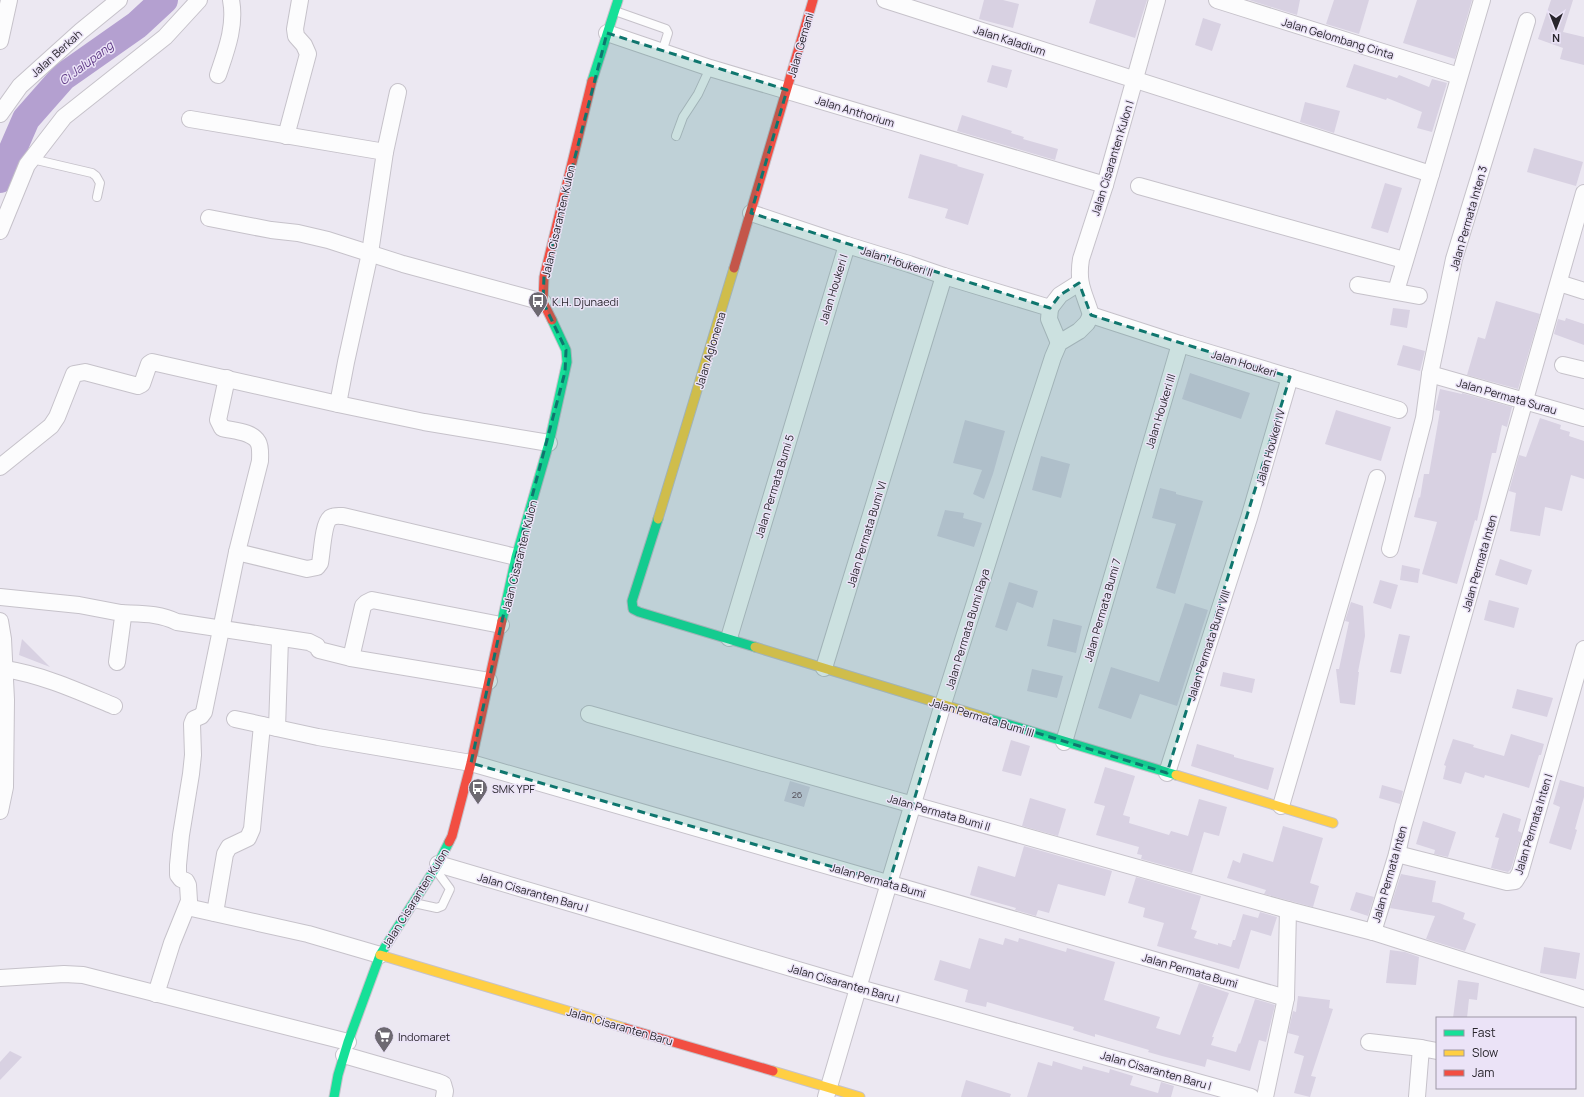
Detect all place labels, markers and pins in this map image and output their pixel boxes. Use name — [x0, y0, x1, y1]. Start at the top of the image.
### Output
bus stop icon: K.H. Djunaedi — [527, 290, 549, 318]
place label: K.H. Djunaedi — [552, 294, 619, 309]
bus stop icon: SMK YPF — [467, 777, 489, 805]
place label: SMK YPF — [492, 781, 535, 796]
supermarket icon: Indomaret — [373, 1025, 395, 1053]
place label: Indomaret — [398, 1029, 450, 1044]

